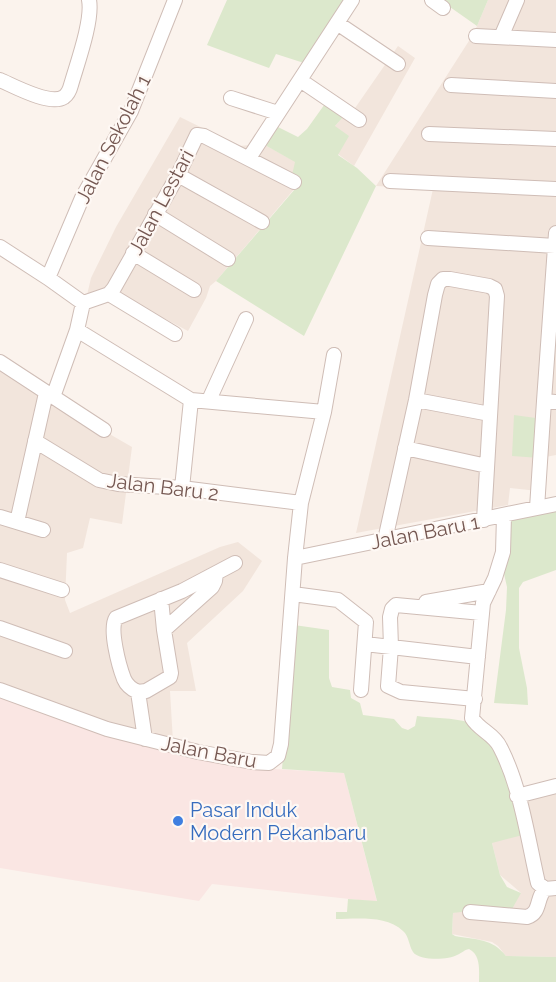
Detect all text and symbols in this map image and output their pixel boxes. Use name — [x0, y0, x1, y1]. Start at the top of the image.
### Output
street label: Jalan Sekolah 1 — [70, 70, 156, 207]
street label: Jalan Lestari — [123, 145, 199, 259]
street label: Jalan Baru 2 — [106, 468, 220, 506]
street label: Jalan Baru 1 — [369, 510, 482, 554]
street label: Jalan Baru — [159, 731, 259, 773]
place label: Pasar Induk Modern Pekanbaru — [190, 798, 366, 845]
marker: Pasar Induk Modern Pekanbaru — [171, 814, 185, 828]

